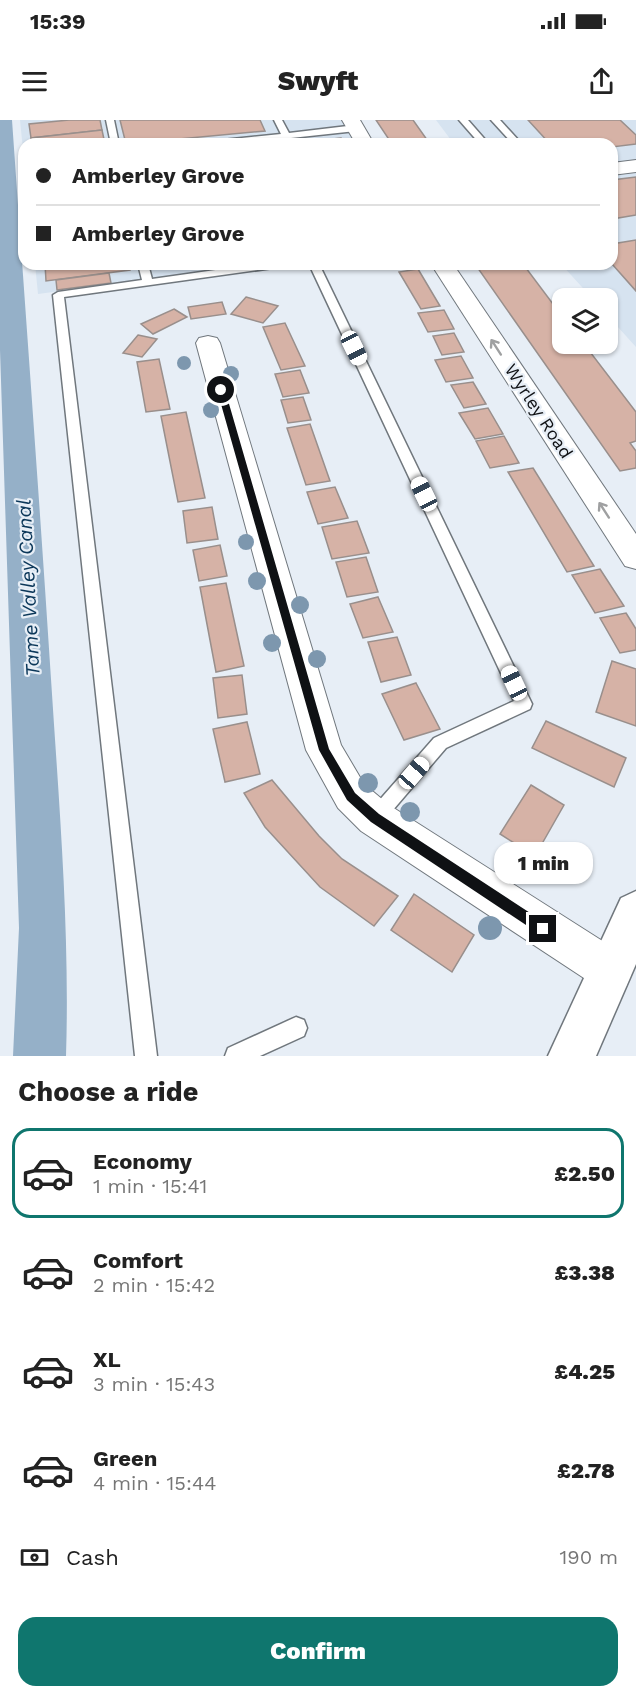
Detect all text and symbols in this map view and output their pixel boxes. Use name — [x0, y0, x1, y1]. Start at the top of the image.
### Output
text: 15:39 — [30, 9, 86, 34]
icon: menu — [18, 65, 51, 98]
text: Swyft — [278, 65, 358, 97]
icon: share — [585, 65, 618, 98]
text: Amberley Grove — [72, 163, 244, 188]
text: Amberley Grove — [72, 221, 244, 246]
map controls — [552, 288, 618, 354]
button: layers — [552, 288, 618, 354]
car — [338, 328, 370, 368]
one-way arrow — [490, 339, 502, 356]
street label: Wyrley Road — [501, 360, 577, 462]
route start — [207, 376, 234, 403]
car — [408, 474, 440, 514]
water label: Tame Valley Canal — [11, 499, 45, 677]
one-way arrow — [598, 502, 610, 518]
car — [498, 663, 530, 703]
car — [395, 754, 433, 792]
callout: 1 min — [494, 842, 592, 884]
text: 1 min — [518, 851, 569, 875]
route end — [529, 915, 556, 942]
text: Choose a ride — [18, 1076, 198, 1108]
icon: car — [21, 1146, 75, 1200]
text: Economy — [93, 1149, 192, 1174]
text: £2.50 — [554, 1161, 615, 1186]
text: 1 min · 15:41 — [93, 1174, 207, 1198]
icon: car — [21, 1245, 75, 1299]
text: Comfort — [93, 1248, 183, 1273]
text: £3.38 — [555, 1260, 615, 1285]
text: 2 min · 15:42 — [93, 1273, 215, 1297]
icon: car — [21, 1344, 75, 1398]
text: XL — [93, 1347, 121, 1372]
text: £4.25 — [554, 1359, 615, 1384]
text: 3 min · 15:43 — [93, 1372, 215, 1396]
icon: car — [21, 1443, 75, 1497]
text: Green — [93, 1446, 157, 1471]
text: £2.78 — [557, 1458, 615, 1483]
text: 4 min · 15:44 — [93, 1471, 216, 1495]
icon: cash — [18, 1541, 51, 1574]
text: Cash — [66, 1545, 119, 1570]
text: 190 m — [560, 1545, 618, 1569]
button: Confirm — [18, 1617, 618, 1686]

